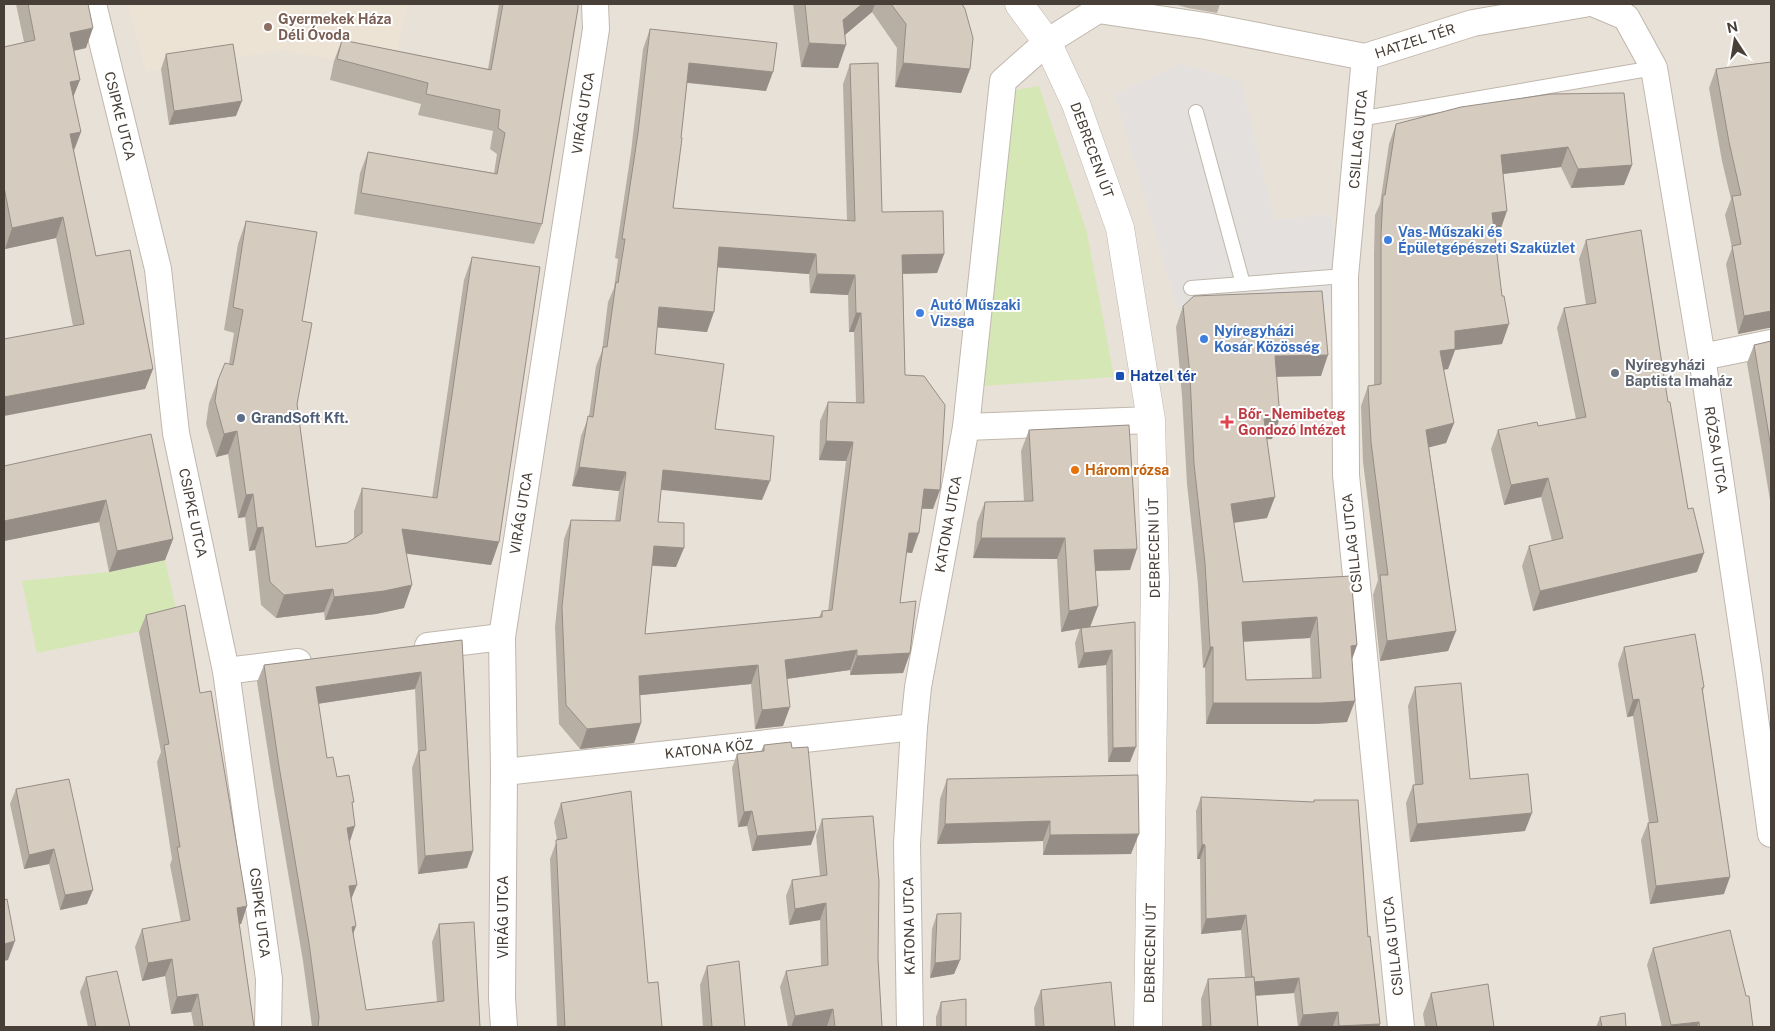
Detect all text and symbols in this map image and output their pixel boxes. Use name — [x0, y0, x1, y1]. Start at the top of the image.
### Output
place label: Gyermekek Háza Déli Óvoda — [278, 11, 392, 43]
north arrow — [1710, 15, 1760, 65]
text: N — [1725, 18, 1739, 36]
street label: HATZEL TÉR — [1372, 20, 1457, 62]
marker: Gyermekek Háza Déli Óvoda — [262, 21, 274, 33]
street label: CSIPKE UTCA — [101, 70, 139, 162]
street label: VIRÁG UTCA — [568, 70, 597, 155]
street label: CSILLAG UTCA — [1346, 89, 1370, 189]
street label: DEBRECENI ÚT — [1067, 99, 1119, 200]
place label: Vas-Műszaki és Épületgépészeti Szaküzlet — [1398, 224, 1575, 256]
marker: Vas-Műszaki és Épületgépészeti Szaküzlet — [1382, 234, 1394, 246]
place label: Autó Műszaki Vizsga — [930, 297, 1020, 329]
marker: Autó Műszaki Vizsga — [914, 307, 926, 319]
place label: Nyíregyházi Kosár Közösség — [1214, 323, 1320, 355]
marker: Nyíregyházi Kosár Közösség — [1198, 333, 1210, 345]
place label: Nyíregyházi Baptista Imaház — [1625, 357, 1732, 389]
marker: Nyíregyházi Baptista Imaház — [1609, 367, 1621, 379]
place label: Hatzel tér — [1130, 368, 1197, 384]
marker: Hatzel tér — [1114, 370, 1126, 382]
street label: RÓZSA UTCA — [1701, 405, 1733, 495]
place label: Bőr - Nemibeteg Gondozó Intézet — [1238, 406, 1346, 438]
place label: GrandSoft Kft. — [251, 410, 349, 426]
marker: GrandSoft Kft. — [235, 412, 247, 424]
marker: Bőr - Nemibeteg Gondozó Intézet — [1220, 415, 1234, 429]
place label: Három rózsa — [1085, 462, 1169, 478]
marker: Három rózsa — [1069, 464, 1081, 476]
street label: CSIPKE UTCA — [176, 467, 210, 559]
street label: VIRÁG UTCA — [506, 470, 535, 555]
street label: KATONA UTCA — [932, 474, 964, 574]
street label: CSILLAG UTCA — [1339, 492, 1365, 593]
street label: DEBRECENI ÚT — [1143, 498, 1163, 598]
street label: KATONA KÖZ — [664, 734, 754, 762]
street label: CSIPKE UTCA — [247, 867, 273, 959]
street label: VIRÁG UTCA — [494, 875, 511, 959]
street label: KATONA UTCA — [900, 877, 918, 975]
street label: CSILLAG UTCA — [1380, 895, 1406, 996]
street label: DEBRECENI ÚT — [1139, 903, 1159, 1003]

